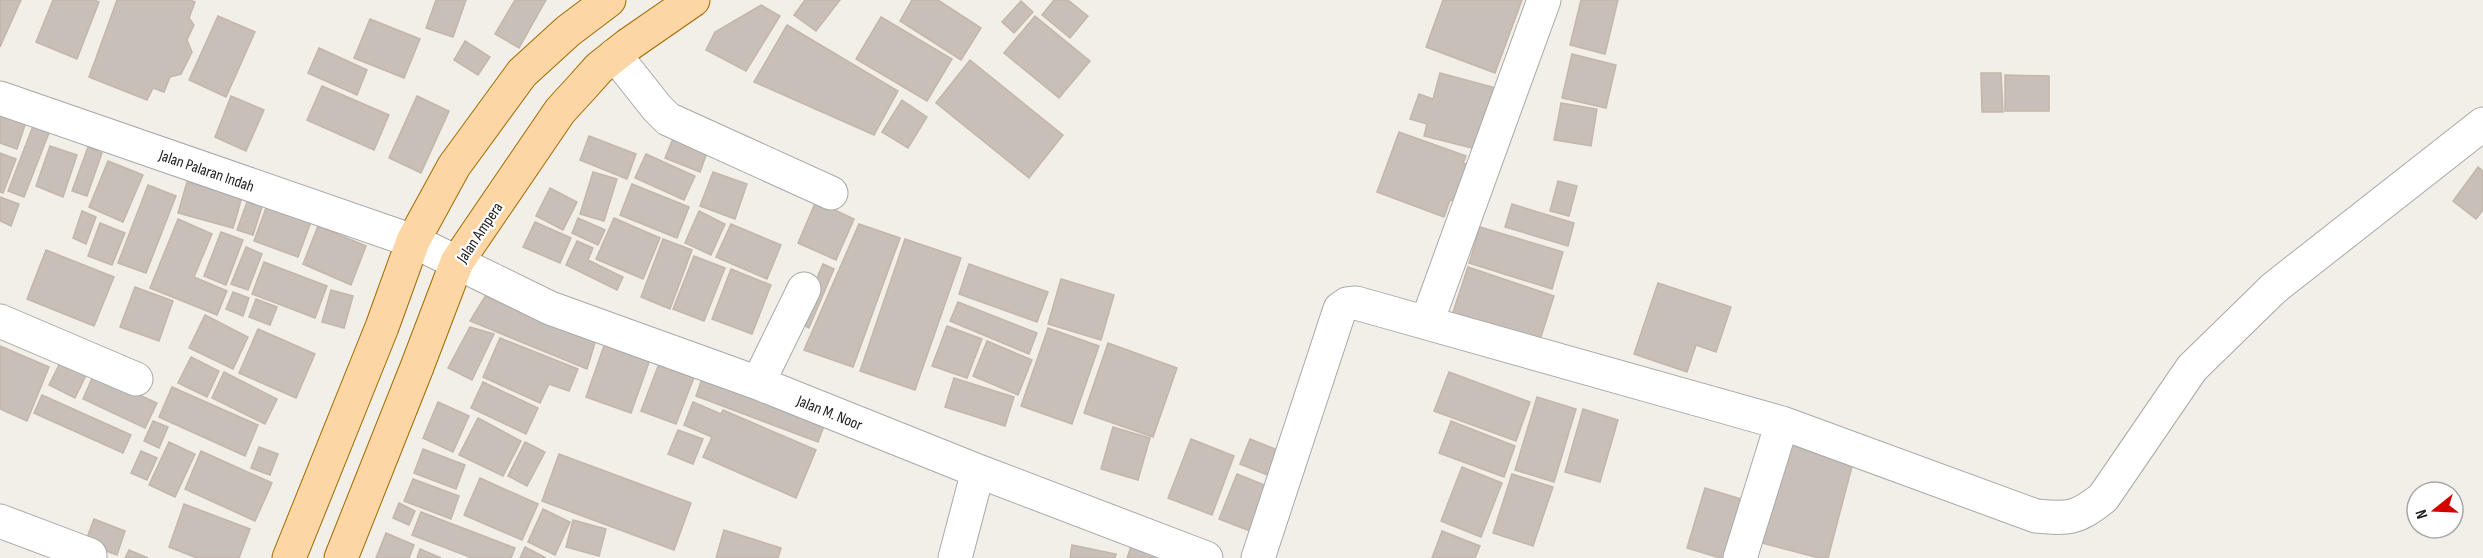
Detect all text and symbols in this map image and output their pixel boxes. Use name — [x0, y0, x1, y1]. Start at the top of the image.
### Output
street label: Jalan Palaran Indah — [155, 146, 257, 197]
street label: Jalan Ampera — [453, 199, 507, 268]
street label: Jalan M. Noor — [793, 391, 865, 435]
north arrow — [2405, 480, 2465, 540]
text: N — [2412, 507, 2433, 521]

